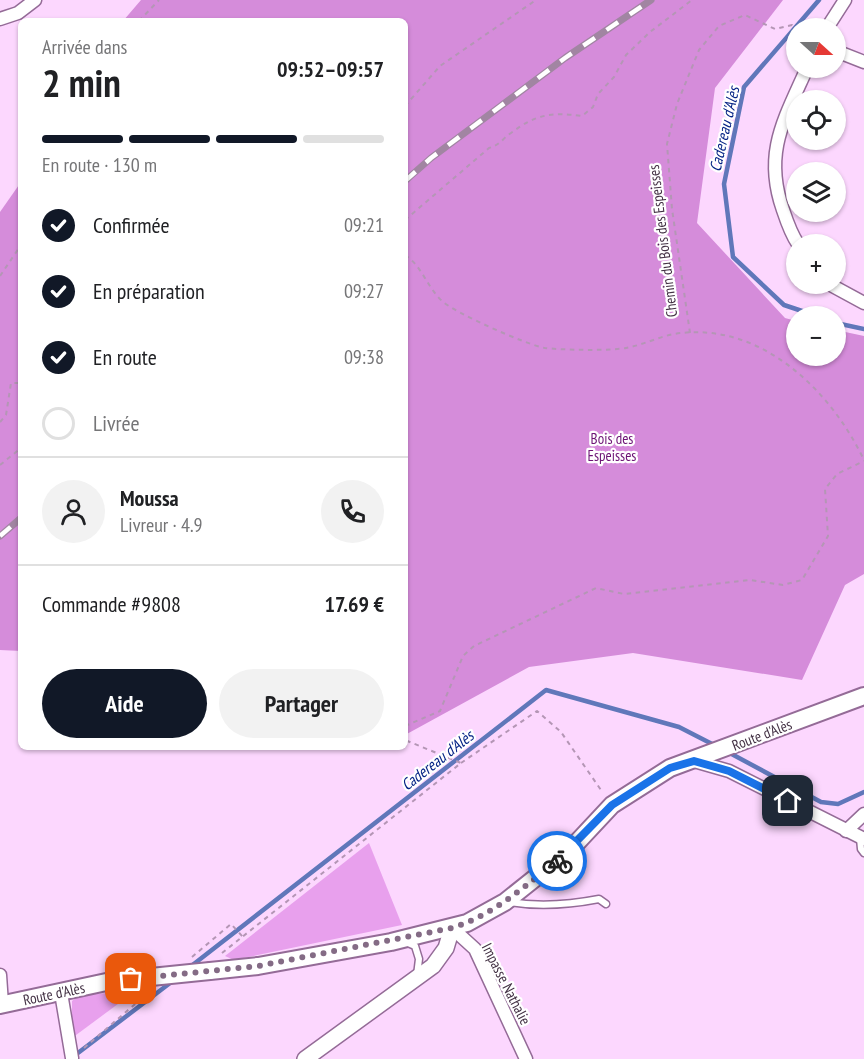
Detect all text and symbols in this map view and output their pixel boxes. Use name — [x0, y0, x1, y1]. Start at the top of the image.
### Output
north arrow — [786, 18, 846, 78]
map controls — [786, 18, 846, 366]
text: Arrivée dans — [42, 34, 127, 60]
text: 09:52–09:57 — [277, 55, 384, 83]
text: 2 min — [42, 57, 121, 108]
water label: Cadereau d'Alès — [705, 83, 744, 173]
button: locate — [786, 90, 846, 150]
text: En route · 130 m — [42, 152, 157, 178]
button: layers — [786, 162, 846, 222]
street label: Chemin du Bois des Espeisses — [644, 164, 681, 318]
icon: check — [42, 209, 75, 242]
text: Confirmée — [93, 211, 170, 239]
text: 09:21 — [344, 212, 384, 238]
button: + — [786, 234, 846, 294]
icon: check — [42, 275, 75, 308]
text: En préparation — [93, 277, 205, 305]
text: 09:27 — [344, 278, 384, 304]
button: − — [786, 306, 846, 366]
icon: check — [42, 341, 75, 374]
text: En route — [93, 343, 157, 371]
text: 09:38 — [344, 344, 384, 370]
text: Livrée — [93, 409, 139, 437]
park label: Bois des Espeisses — [588, 429, 636, 465]
button: person — [42, 480, 105, 543]
button: phone — [321, 480, 384, 543]
text: Moussa — [120, 484, 179, 512]
text: Livreur · 4.9 — [120, 512, 203, 538]
text: Commande #9808 — [42, 590, 181, 618]
text: 17.69 € — [324, 590, 384, 618]
button: Aide — [42, 669, 207, 738]
button: Partager — [219, 669, 384, 738]
street label: Route d'Alès — [729, 714, 794, 755]
water label: Cadereau d'Alès — [397, 725, 478, 794]
pin — [762, 775, 813, 826]
icon: home — [771, 784, 804, 817]
courier — [527, 831, 587, 891]
icon: bike — [541, 845, 574, 878]
street label: Impasse Nathalie — [478, 940, 535, 1028]
pin — [105, 953, 156, 1004]
icon: bag — [114, 962, 147, 995]
street label: Route d'Alès — [21, 978, 86, 1009]

